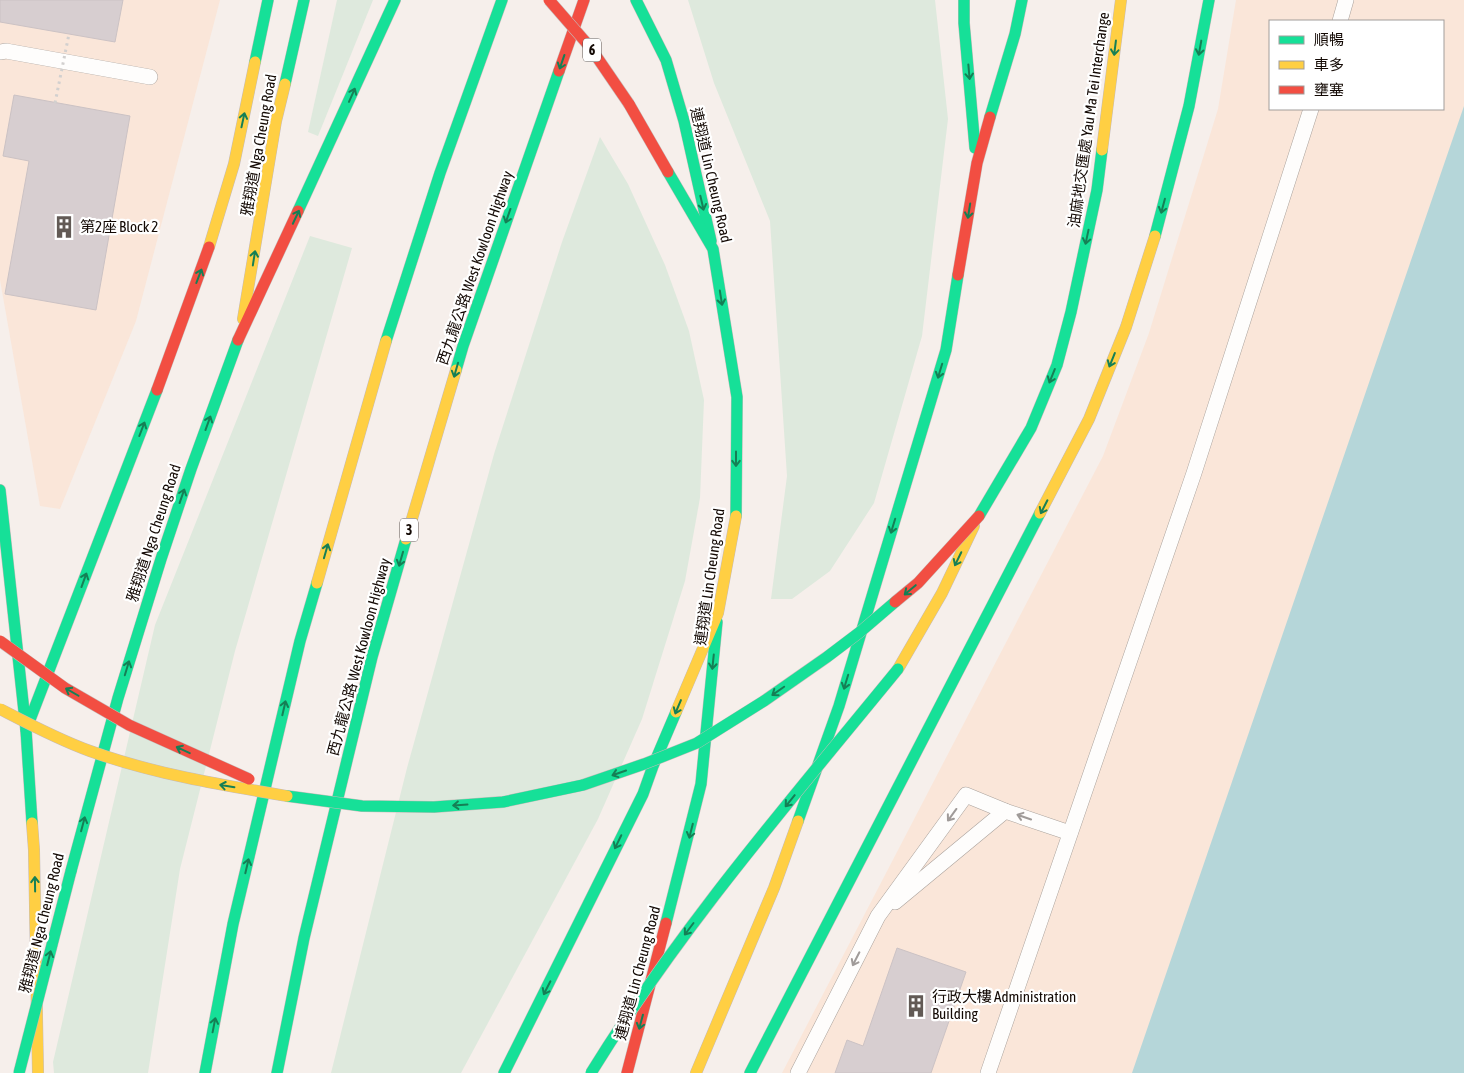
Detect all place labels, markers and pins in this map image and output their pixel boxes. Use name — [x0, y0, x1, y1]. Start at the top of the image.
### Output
building icon: 第2座 Block 2 — [51, 214, 77, 240]
place label: 第2座 Block 2 — [80, 218, 158, 235]
place label: 行政大樓 Administration Building — [932, 988, 1076, 1022]
building icon: 行政大樓 Administration Building — [903, 993, 929, 1019]

